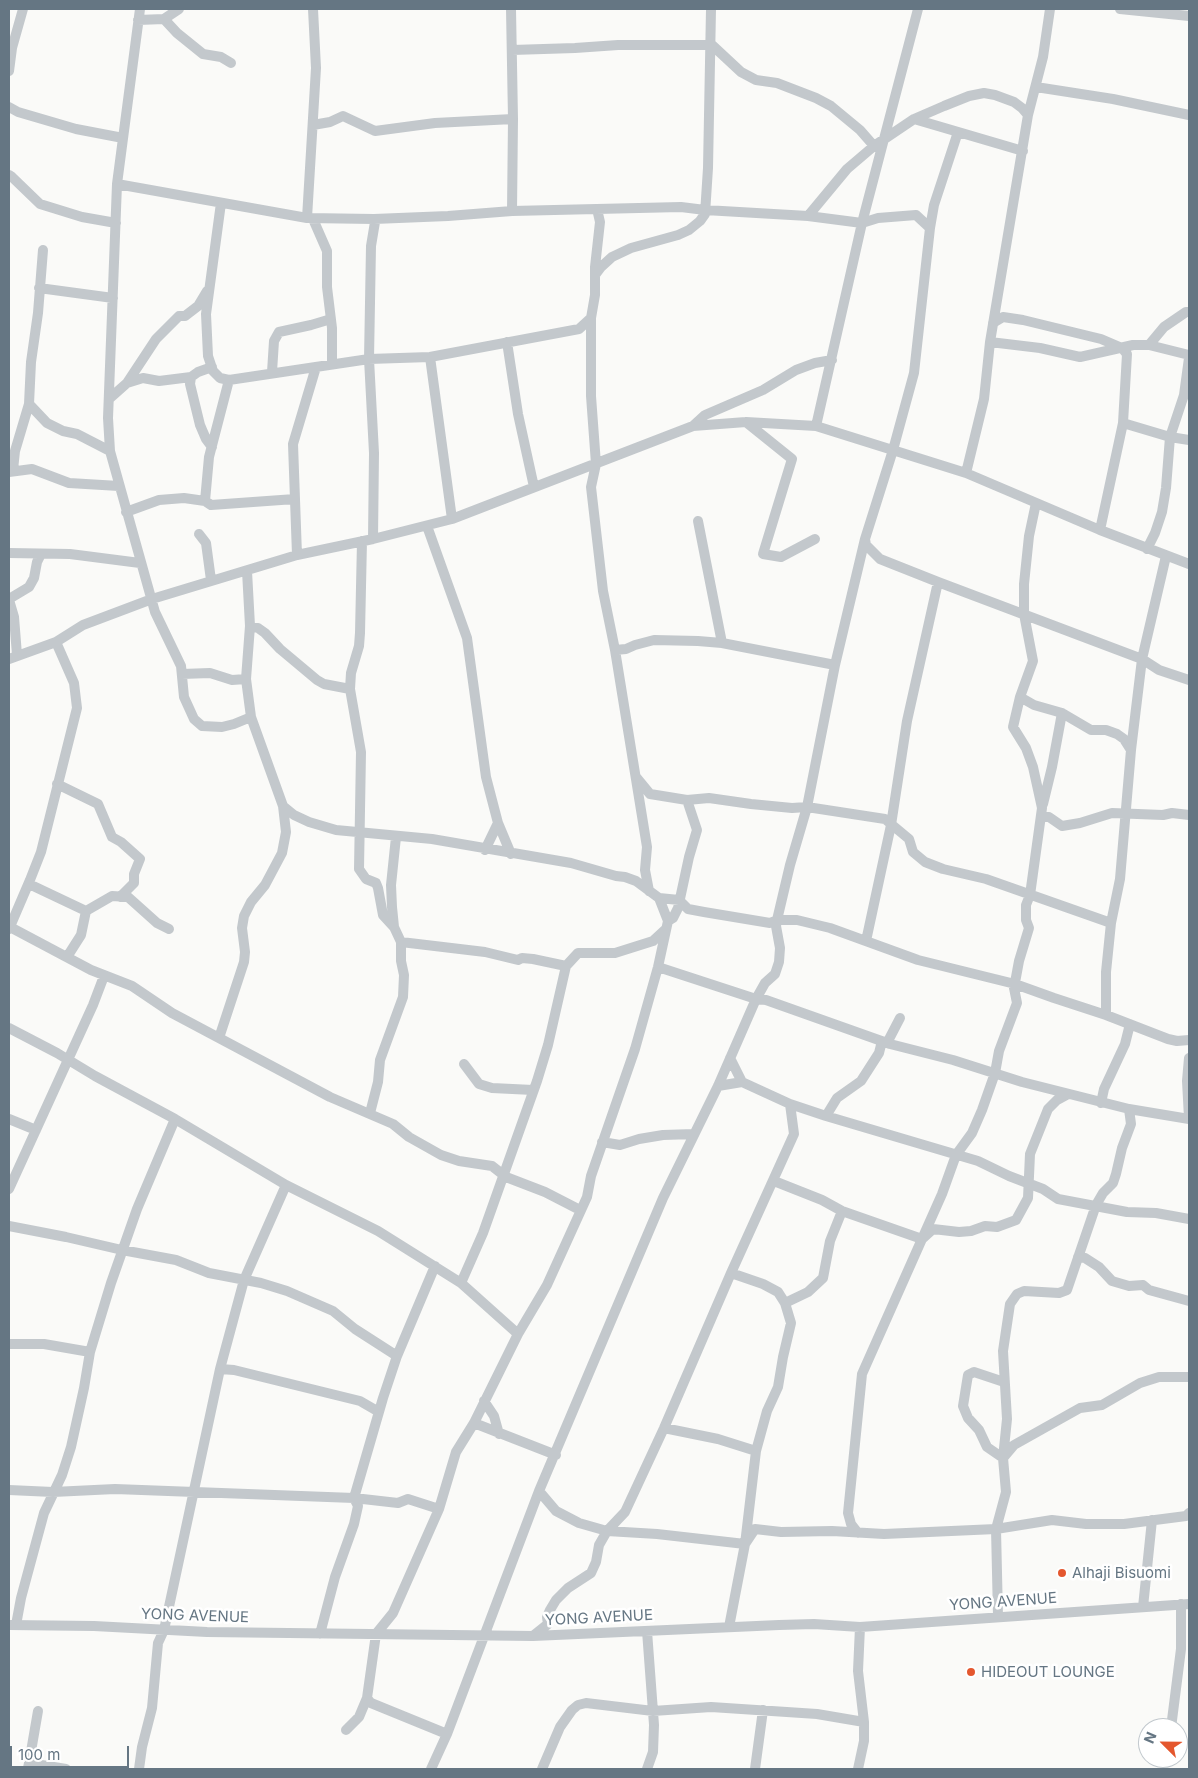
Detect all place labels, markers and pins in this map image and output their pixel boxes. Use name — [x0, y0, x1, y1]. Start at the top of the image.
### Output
place label: Alhaji Bisuomi — [1072, 1564, 1171, 1582]
marker: Alhaji Bisuomi — [1056, 1567, 1068, 1579]
place label: HIDEOUT LOUNGE — [981, 1663, 1115, 1681]
marker: HIDEOUT LOUNGE — [965, 1666, 977, 1678]

